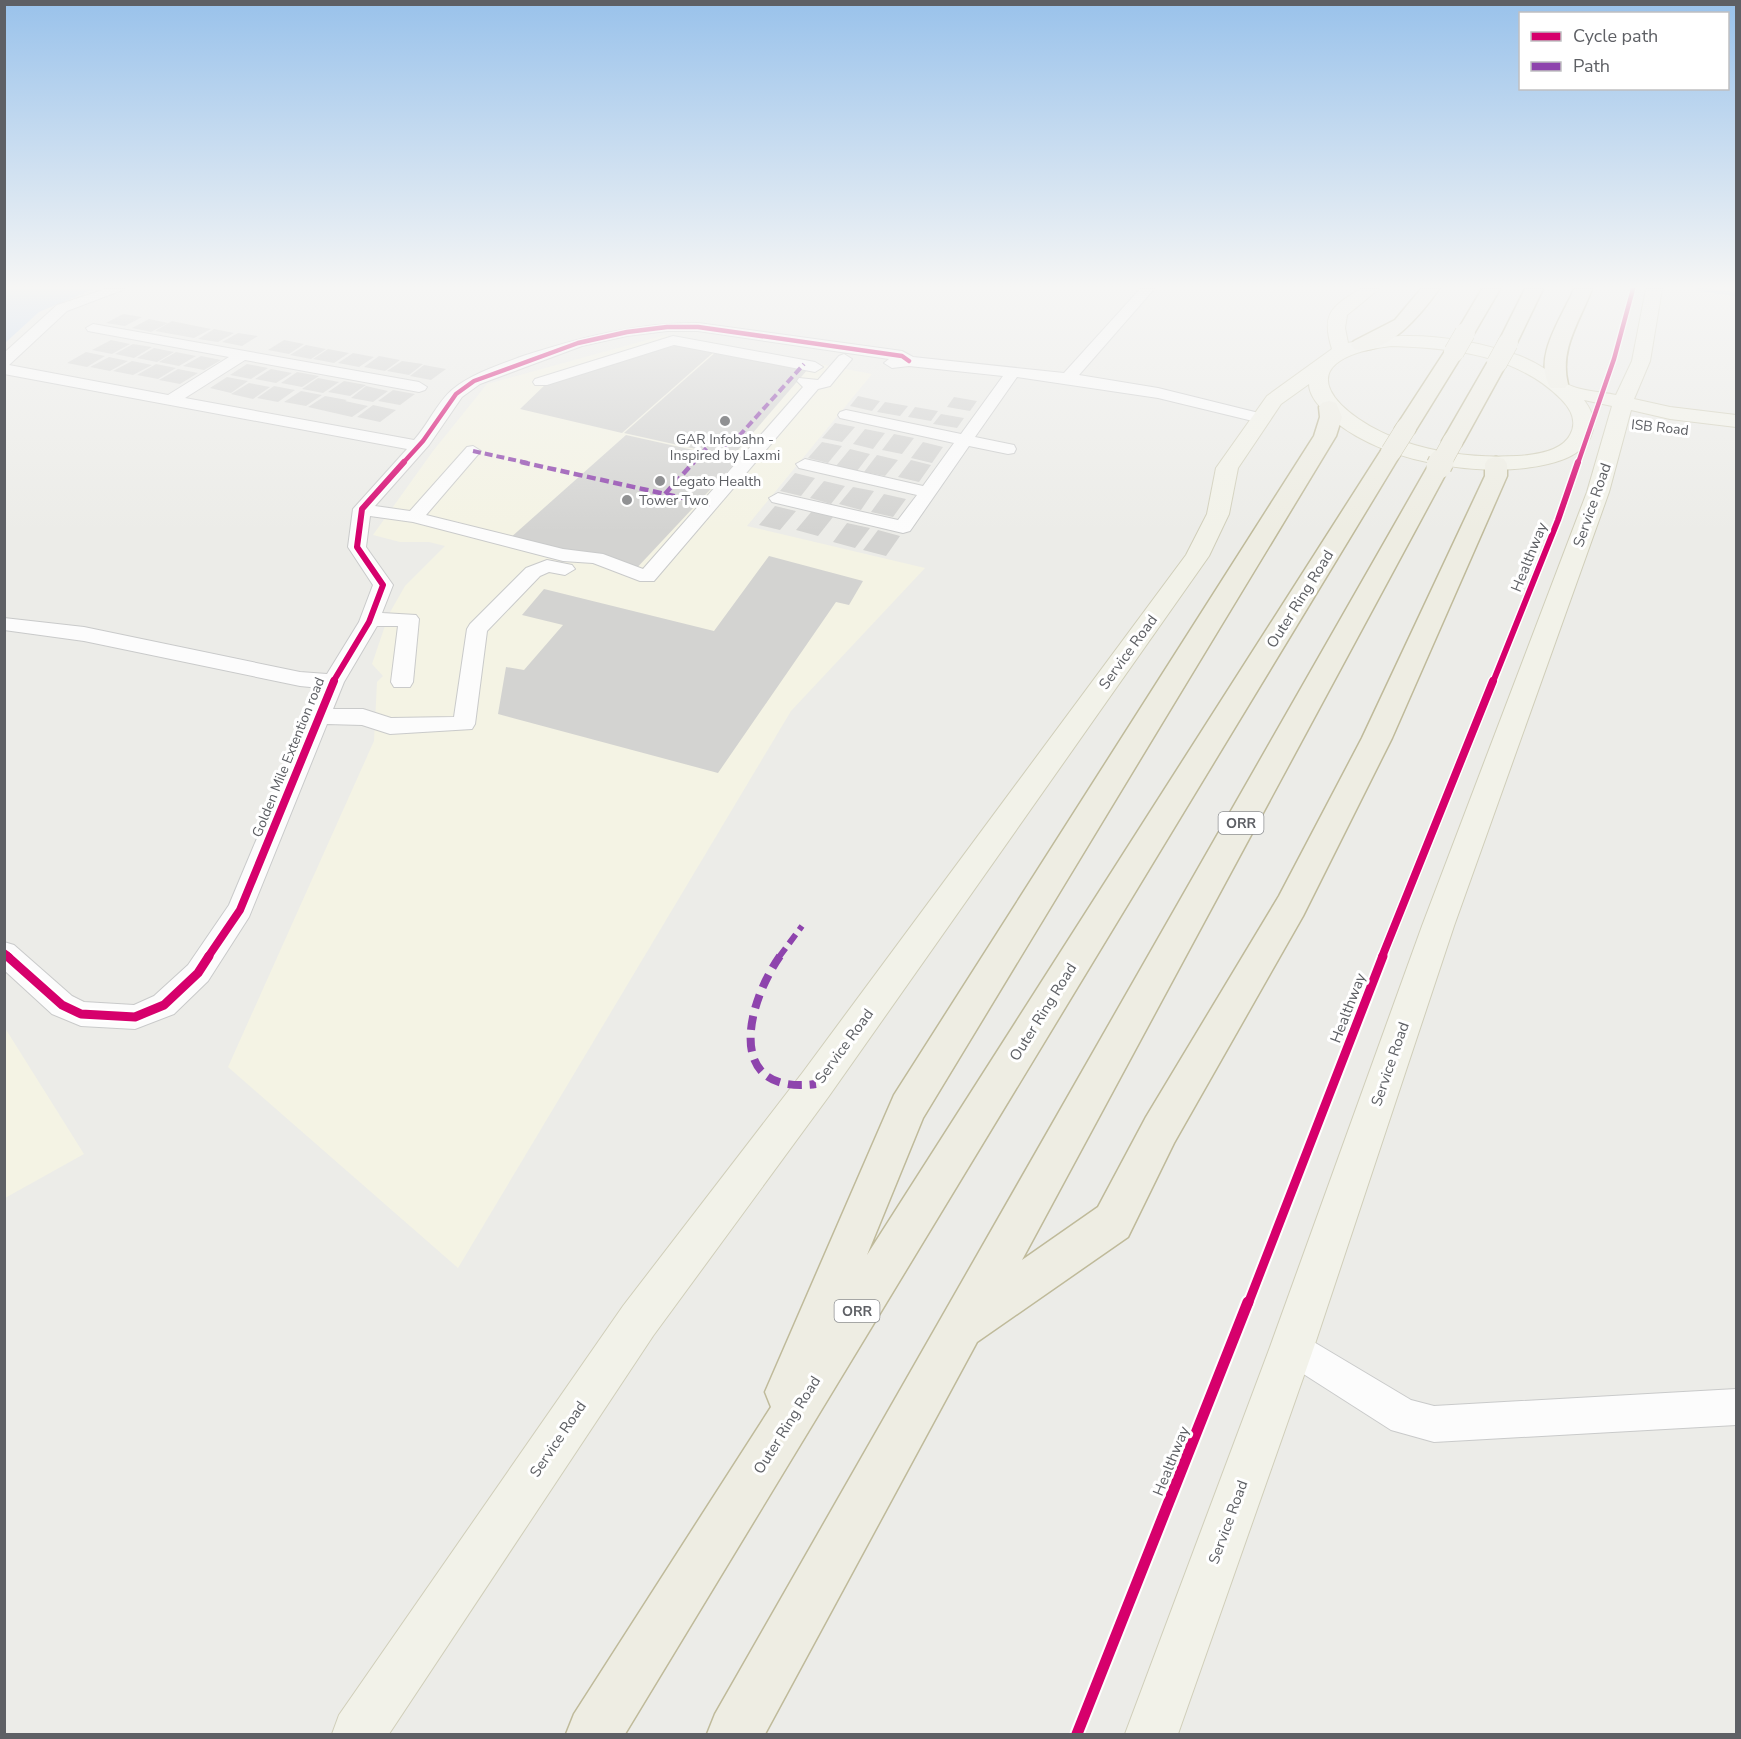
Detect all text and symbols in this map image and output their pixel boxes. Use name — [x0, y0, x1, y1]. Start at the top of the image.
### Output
legend — [1519, 12, 1729, 90]
text: Cycle path — [1573, 24, 1658, 48]
text: Path — [1573, 54, 1610, 78]
marker: GAR Infobahn - Inspired by Laxmi — [718, 414, 732, 428]
street label: ISB Road — [1630, 415, 1690, 440]
place label: GAR Infobahn - Inspired by Laxmi — [670, 430, 780, 465]
street label: Service Road — [1568, 460, 1616, 550]
place label: Legato Health — [672, 472, 761, 491]
marker: Legato Health — [653, 474, 667, 488]
place label: Tower Two — [639, 491, 709, 510]
marker: Tower Two — [620, 493, 634, 507]
street label: Healthway — [1506, 519, 1552, 595]
street label: Outer Ring Road — [1262, 546, 1338, 652]
street label: Service Road — [1094, 611, 1162, 693]
street label: Golden Mile Extention road — [248, 674, 329, 840]
road number: ORR — [1218, 812, 1264, 834]
street label: Outer Ring Road — [1005, 959, 1081, 1065]
street label: Healthway — [1326, 970, 1371, 1046]
street label: Service Road — [810, 1005, 878, 1087]
street label: Service Road — [1366, 1019, 1414, 1109]
road number: ORR — [834, 1300, 880, 1322]
street label: Outer Ring Road — [749, 1372, 825, 1478]
street label: Service Road — [525, 1397, 591, 1481]
street label: Healthway — [1148, 1423, 1194, 1499]
street label: Service Road — [1204, 1477, 1252, 1567]

